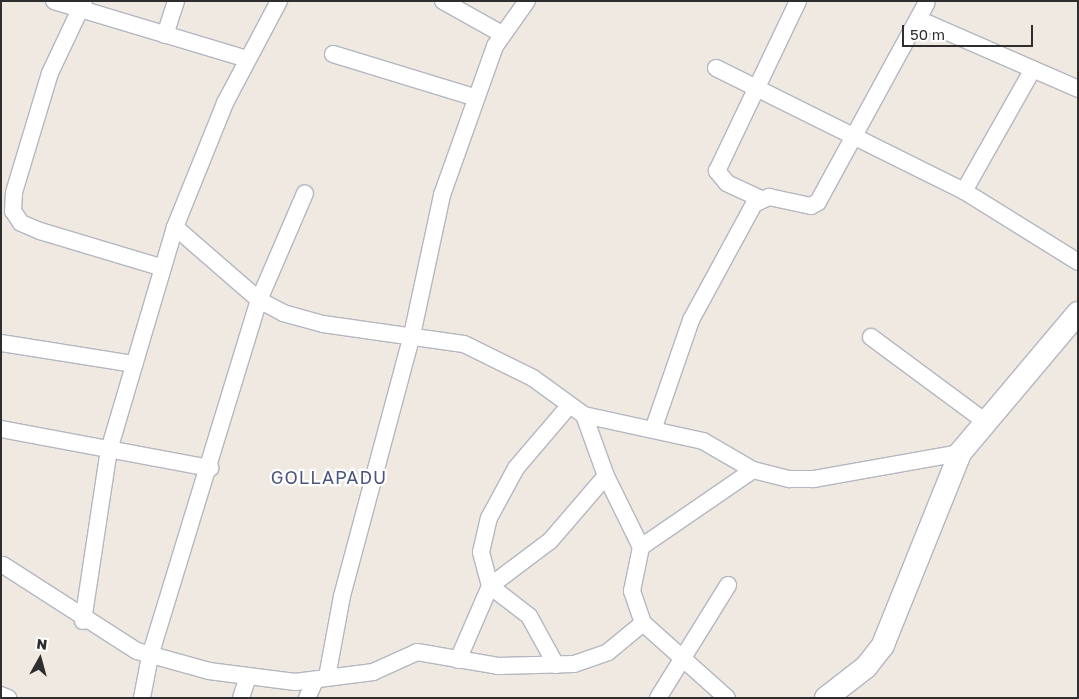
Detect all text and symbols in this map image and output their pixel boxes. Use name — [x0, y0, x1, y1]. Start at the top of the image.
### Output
scale bar — [904, 15, 1035, 47]
text: 50 m — [910, 25, 945, 43]
district label: GOLLAPADU — [270, 466, 388, 488]
north arrow — [15, 634, 65, 684]
text: N — [36, 635, 48, 653]

